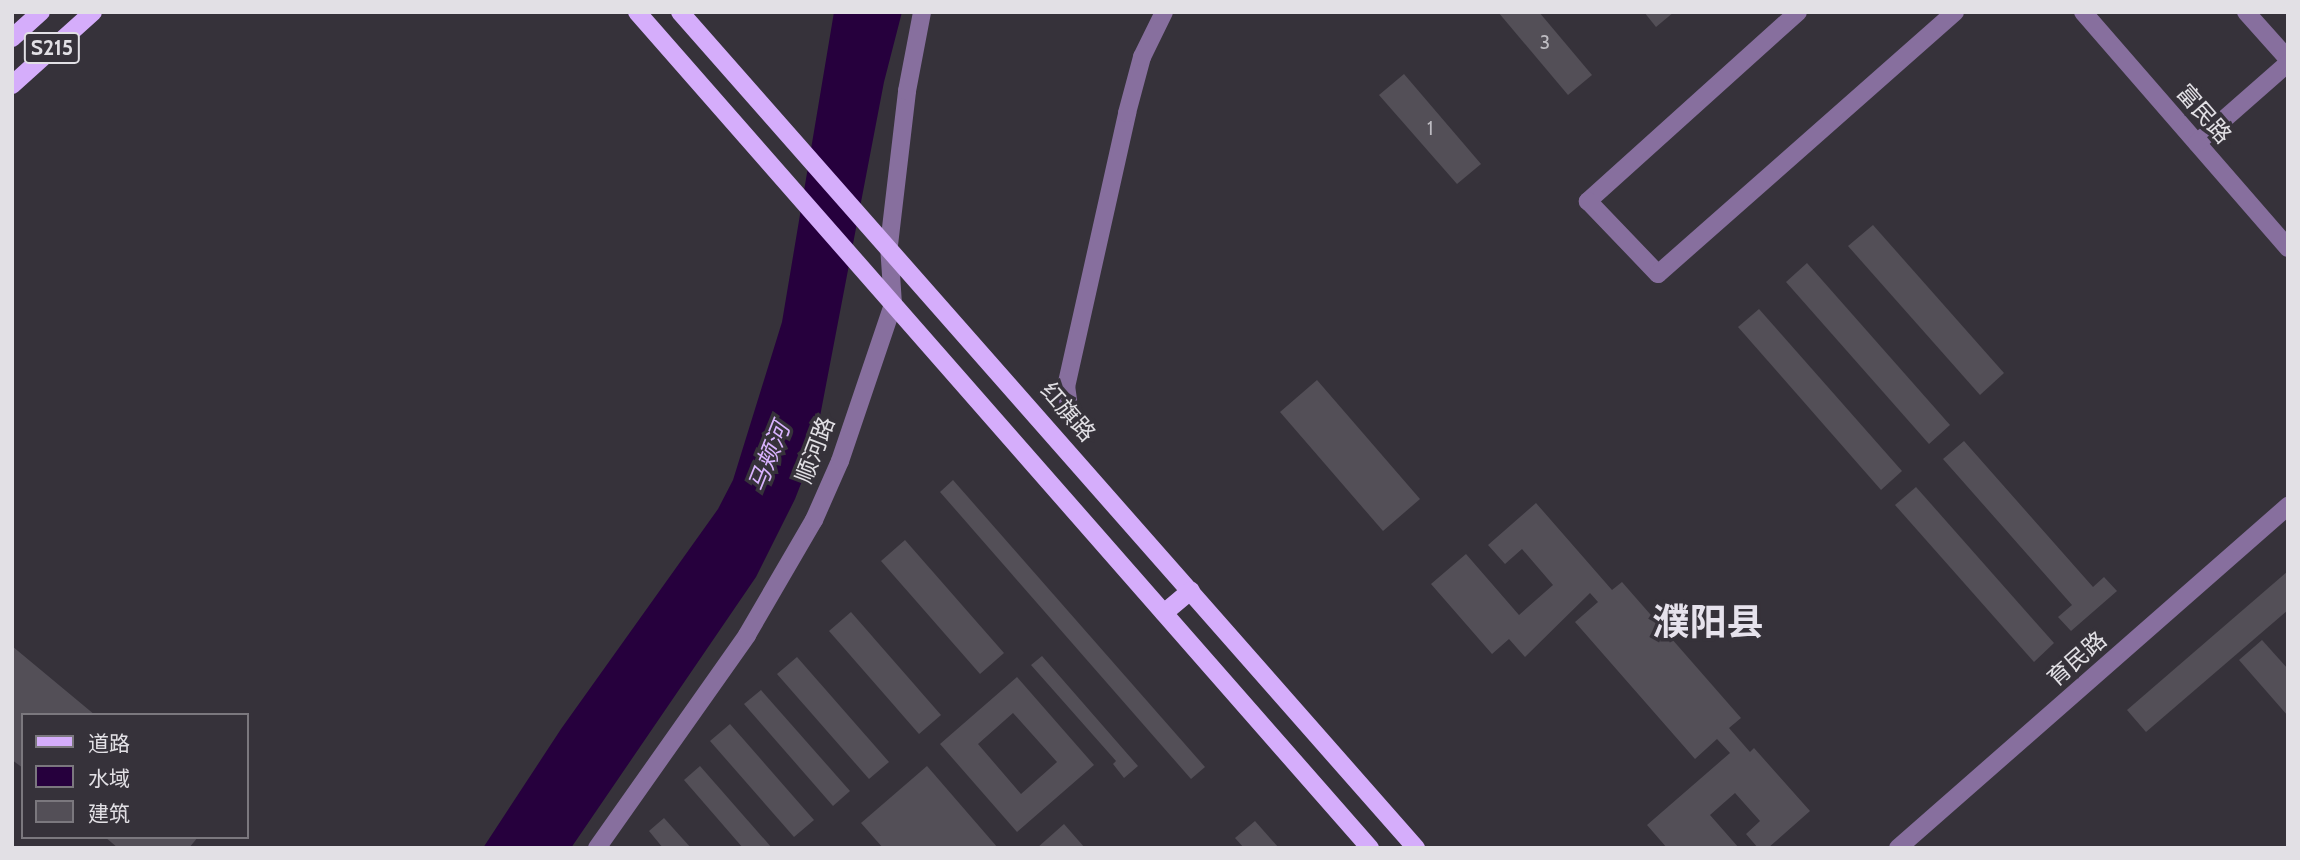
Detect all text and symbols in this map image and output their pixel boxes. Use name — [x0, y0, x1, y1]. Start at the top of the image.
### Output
road number: S215 — [22, 30, 82, 66]
house number: 3 — [1540, 32, 1550, 54]
street label: 富民路 — [2171, 79, 2237, 149]
house number: 1 — [1427, 118, 1433, 140]
street label: 红旗路 — [1035, 377, 1101, 447]
street label: 顺河路 — [790, 413, 840, 487]
water label: 马颊河 — [742, 418, 796, 496]
district label: 濮阳县 — [1653, 600, 1763, 644]
street label: 育民路 — [2042, 626, 2112, 692]
legend — [21, 713, 248, 839]
text: 道路 — [88, 731, 130, 756]
text: 水域 — [88, 766, 130, 791]
text: 建筑 — [88, 801, 130, 826]

